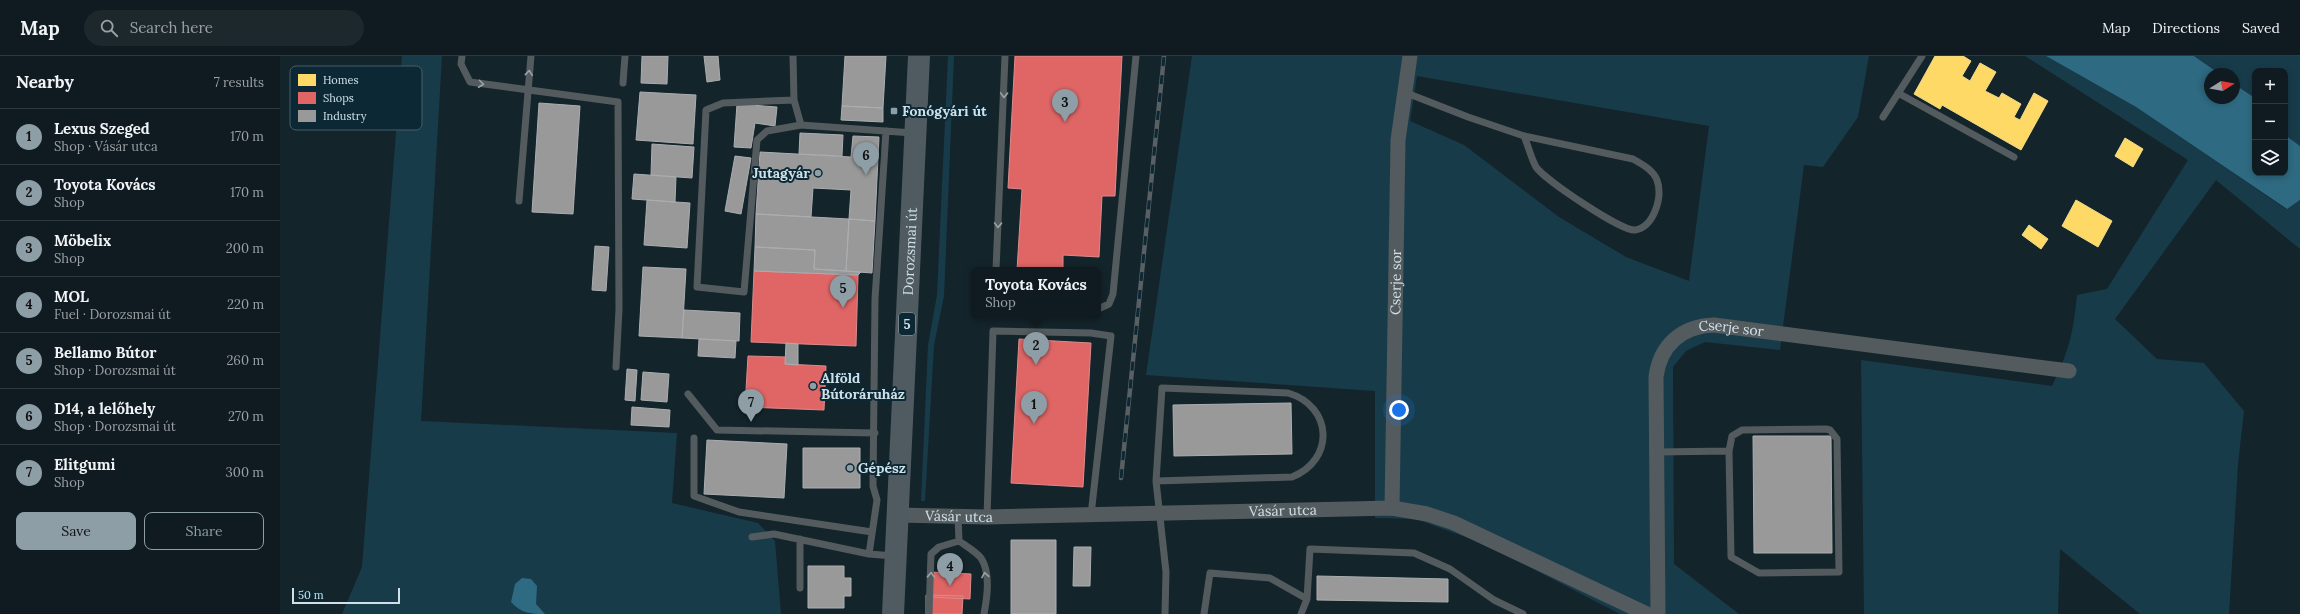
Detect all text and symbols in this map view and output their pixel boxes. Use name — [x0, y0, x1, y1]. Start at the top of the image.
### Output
search box — [84, 10, 364, 46]
text: Map — [20, 16, 60, 40]
icon: search — [98, 17, 120, 39]
text: Search here — [130, 18, 213, 37]
text: Map — [2102, 19, 2130, 37]
text: Directions — [2152, 19, 2220, 37]
text: Saved — [2242, 19, 2280, 37]
legend — [290, 66, 422, 130]
north arrow — [2204, 68, 2240, 104]
map controls — [2252, 68, 2288, 176]
button: + — [2252, 68, 2288, 104]
one-way arrow — [524, 70, 533, 76]
text: Nearby — [16, 71, 74, 93]
text: Homes — [323, 73, 359, 87]
text: 7 results — [214, 74, 264, 91]
one-way arrow — [478, 79, 484, 88]
pin: 3 — [1052, 89, 1078, 122]
text: Shops — [323, 91, 354, 105]
one-way arrow — [1000, 92, 1008, 98]
place label: Fonógyári út — [902, 102, 987, 120]
button: − — [2252, 104, 2288, 140]
marker: Fonógyári út — [889, 106, 899, 116]
text: Industry — [323, 109, 367, 123]
text: Lexus Szeged — [54, 119, 150, 138]
text: 1 — [26, 128, 32, 145]
text: 170 m — [230, 128, 264, 145]
text: Shop · Vásár utca — [54, 138, 158, 155]
button: layers — [2252, 140, 2288, 176]
pin: 6 — [853, 142, 879, 175]
place label: Jutagyár — [752, 164, 810, 182]
marker: Jutagyár — [813, 168, 823, 178]
text: Toyota Kovács — [54, 175, 156, 194]
text: 2 — [26, 184, 32, 201]
text: 170 m — [230, 184, 264, 201]
text: Shop — [54, 194, 85, 211]
street label: Dorozsmai út — [899, 207, 921, 296]
one-way arrow — [994, 222, 1003, 228]
text: Möbelix — [54, 231, 111, 250]
text: 3 — [25, 240, 33, 257]
text: 200 m — [226, 240, 264, 257]
street label: Cserje sor — [1386, 249, 1405, 315]
text: Shop — [54, 250, 85, 267]
popup — [971, 267, 1101, 319]
pin: 5 — [830, 275, 856, 308]
text: Toyota Kovács — [985, 275, 1087, 294]
text: MOL — [54, 287, 89, 306]
text: Shop — [985, 294, 1016, 311]
text: 4 — [25, 296, 33, 313]
text: 220 m — [227, 296, 264, 313]
text: Fuel · Dorozsmai út — [54, 306, 171, 323]
road number: 5 — [899, 313, 915, 335]
street label: Cserje sor — [1697, 316, 1765, 340]
pin: 2 — [1023, 332, 1049, 365]
text: Bellamo Bútor — [54, 343, 156, 362]
text: 5 — [25, 352, 33, 369]
text: 260 m — [226, 352, 264, 369]
text: Shop · Dorozsmai út — [54, 362, 176, 379]
place label: Alföld Bútoráruház — [821, 369, 905, 403]
marker: Alföld Bútoráruház — [808, 381, 818, 391]
pin: 7 — [738, 389, 764, 422]
pin: 1 — [1021, 391, 1047, 424]
text: D14, a lelőhely — [54, 399, 155, 418]
your location — [1389, 400, 1409, 420]
text: 6 — [25, 408, 33, 425]
text: 270 m — [228, 408, 264, 425]
text: Shop · Dorozsmai út — [54, 418, 176, 435]
text: Elitgumi — [54, 455, 115, 474]
place label: Gépész — [858, 459, 906, 477]
marker: Gépész — [845, 463, 855, 473]
text: 7 — [26, 464, 32, 481]
text: 300 m — [226, 464, 264, 481]
text: Shop — [54, 474, 85, 491]
street label: Vásár utca — [1248, 501, 1317, 520]
street label: Vásár utca — [924, 507, 993, 526]
button: Save — [16, 512, 136, 550]
button: Share — [144, 512, 264, 550]
pin: 4 — [937, 553, 963, 586]
one-way arrow — [926, 572, 935, 578]
one-way arrow — [982, 572, 990, 579]
scale bar — [292, 586, 400, 605]
text: 50 m — [298, 588, 324, 602]

